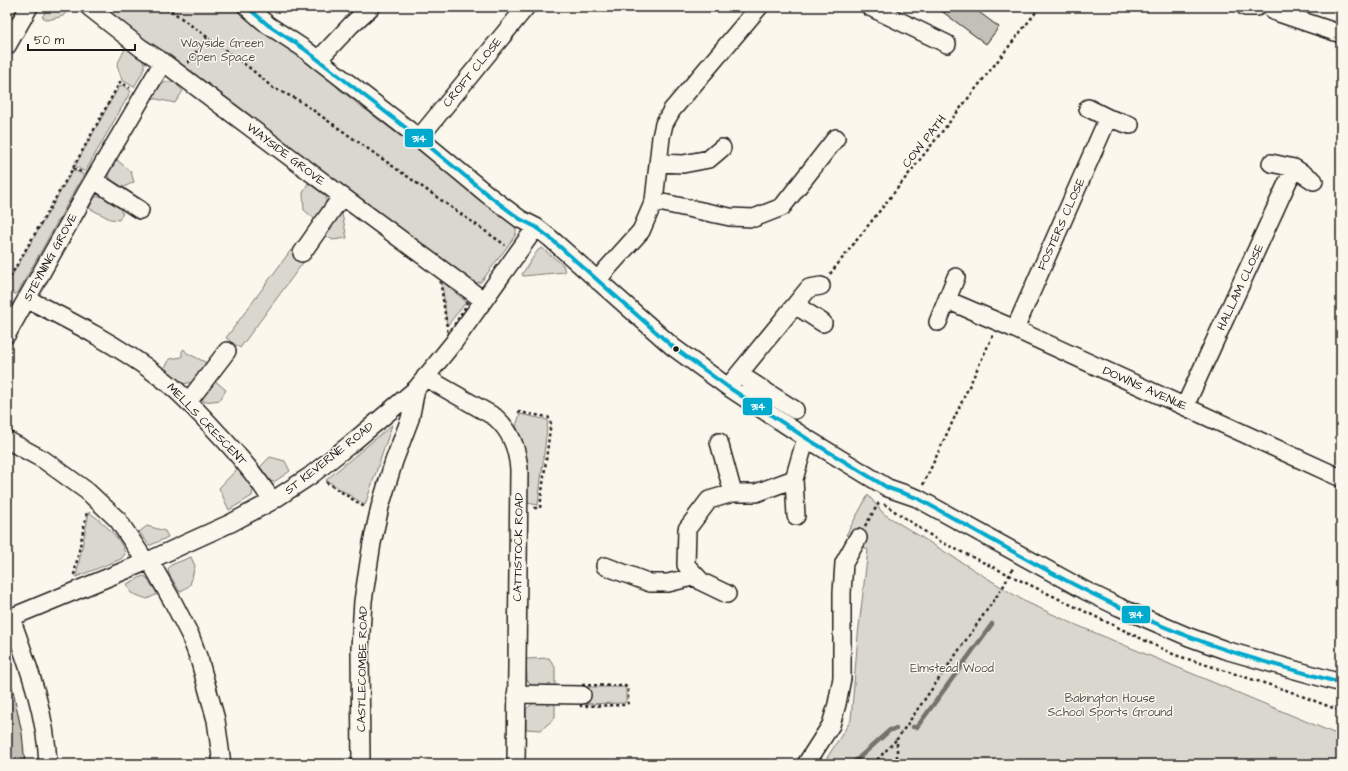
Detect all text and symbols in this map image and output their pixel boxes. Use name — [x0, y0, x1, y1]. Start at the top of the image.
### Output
scale bar — [28, 26, 135, 52]
text: 50 m — [34, 32, 65, 49]
street label: CROFT CLOSE — [439, 34, 506, 111]
park label: Wayside Green Open Space — [180, 35, 264, 66]
street label: COW PATH — [898, 111, 950, 171]
street label: WAYSIDE GROVE — [243, 119, 328, 190]
line badge: 314 — [404, 128, 434, 148]
text: 314 — [411, 131, 427, 146]
street label: FOSTERS CLOSE — [1033, 175, 1089, 273]
street label: STEYNING GROVE — [19, 210, 82, 304]
street label: HALLAM CLOSE — [1213, 241, 1268, 333]
unlabelled marker — [671, 344, 681, 354]
street label: DOWNS AVENUE — [1100, 362, 1190, 415]
street label: MELLS CRESCENT — [163, 379, 251, 470]
line badge: 314 — [742, 397, 773, 416]
text: 314 — [750, 399, 766, 414]
street label: ST KEVERNE ROAD — [281, 418, 378, 499]
street label: CATTISTOCK ROAD — [509, 492, 528, 602]
line badge: 314 — [1121, 605, 1151, 624]
street label: CASTLECOMBE ROAD — [353, 606, 372, 732]
text: 314 — [1128, 607, 1144, 622]
park label: Elmstead Wood — [910, 660, 994, 677]
park label: Babington House School Sports Ground — [1048, 690, 1172, 721]

